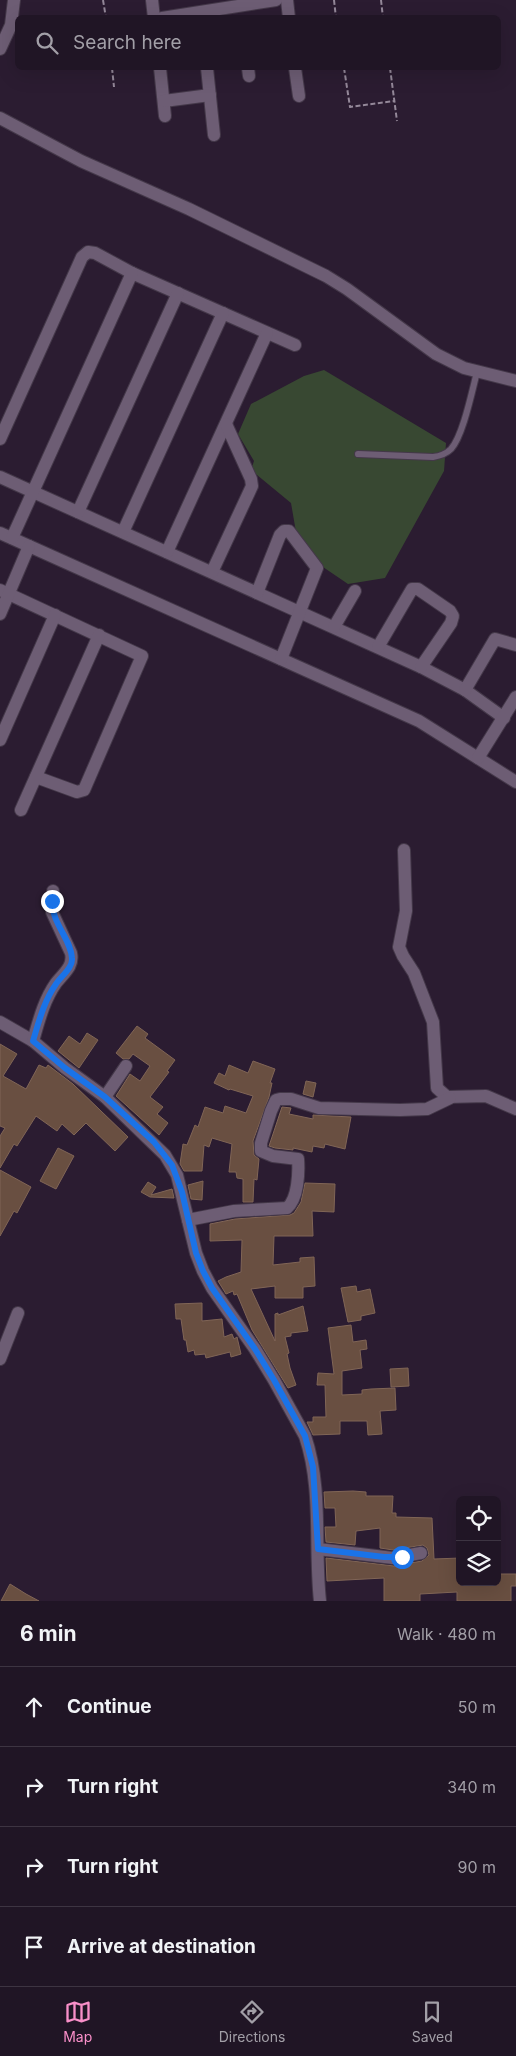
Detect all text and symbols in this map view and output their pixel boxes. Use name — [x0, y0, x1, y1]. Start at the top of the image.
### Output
search box — [15, 15, 501, 70]
icon: search — [33, 29, 61, 57]
text: Search here — [73, 31, 182, 54]
route end — [41, 890, 64, 913]
map controls — [456, 1496, 501, 1586]
button: locate — [456, 1496, 501, 1541]
button: layers — [456, 1541, 501, 1586]
route start — [391, 1546, 414, 1569]
text: 6 min — [20, 1621, 77, 1646]
text: Walk · 480 m — [397, 1624, 496, 1644]
icon: ahead — [20, 1693, 48, 1721]
text: Continue — [67, 1695, 152, 1718]
text: 50 m — [458, 1697, 496, 1717]
icon: right — [20, 1773, 48, 1801]
text: Turn right — [67, 1775, 158, 1798]
text: 340 m — [447, 1777, 496, 1797]
icon: right — [20, 1853, 48, 1881]
text: Turn right — [67, 1855, 158, 1878]
text: 90 m — [457, 1857, 496, 1877]
icon: arrive — [20, 1933, 48, 1961]
text: Arrive at destination — [67, 1935, 256, 1958]
tab: Map — [63, 1998, 92, 2045]
tab: Directions — [219, 1998, 285, 2045]
tab: Saved — [412, 1998, 453, 2045]

